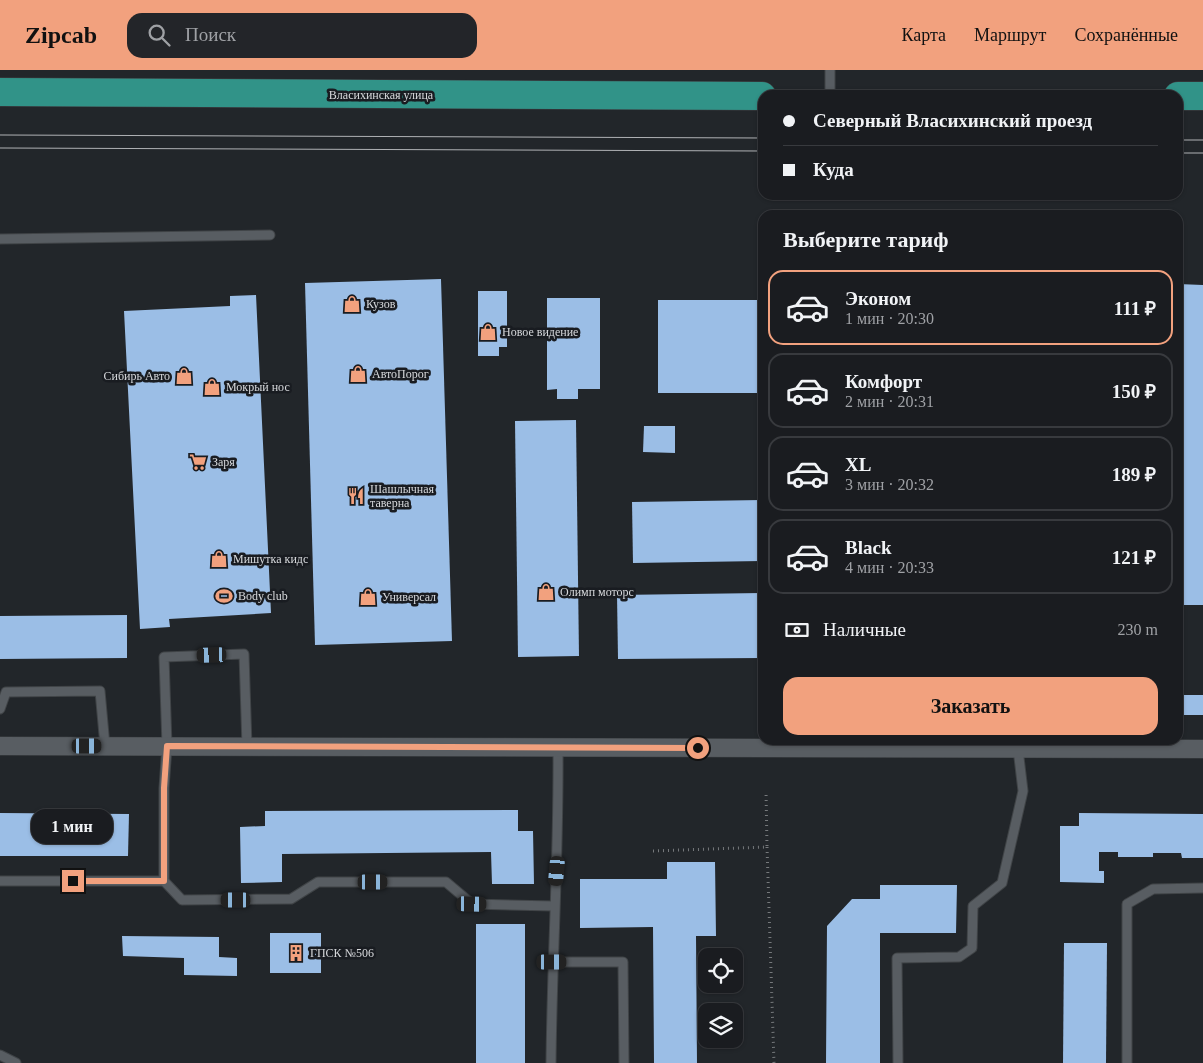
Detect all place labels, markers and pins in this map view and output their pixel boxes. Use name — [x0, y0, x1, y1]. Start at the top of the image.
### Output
shop icon: Кузов — [342, 294, 362, 314]
place label: Кузов — [366, 297, 396, 311]
shop icon: Новое видение — [478, 322, 498, 342]
place label: Новое видение — [502, 325, 578, 339]
shop icon: АвтоПорог — [348, 364, 368, 384]
shop icon: Сибирь Авто — [174, 366, 194, 386]
place label: АвтоПорог — [372, 367, 429, 381]
place label: Сибирь Авто — [103, 369, 170, 383]
shop icon: Мокрый нос — [202, 377, 222, 397]
place label: Мокрый нос — [226, 380, 290, 394]
supermarket icon: Заря — [188, 452, 208, 472]
place label: Заря — [212, 455, 235, 469]
place label: Шашлычная таверна — [370, 482, 435, 510]
restaurant icon: Шашлычная таверна — [346, 486, 366, 506]
shop icon: Мишутка кидс — [209, 549, 229, 569]
place label: Мишутка кидс — [233, 552, 308, 566]
shop icon: Олимп моторс — [536, 582, 556, 602]
place label: Олимп моторс — [560, 585, 634, 599]
sports icon: Body club — [214, 586, 234, 606]
shop icon: Универсал — [358, 587, 378, 607]
place label: Body club — [238, 589, 288, 603]
place label: Универсал — [382, 590, 436, 604]
building icon: ГПСК №506 — [286, 943, 306, 963]
place label: ГПСК №506 — [310, 946, 374, 960]

